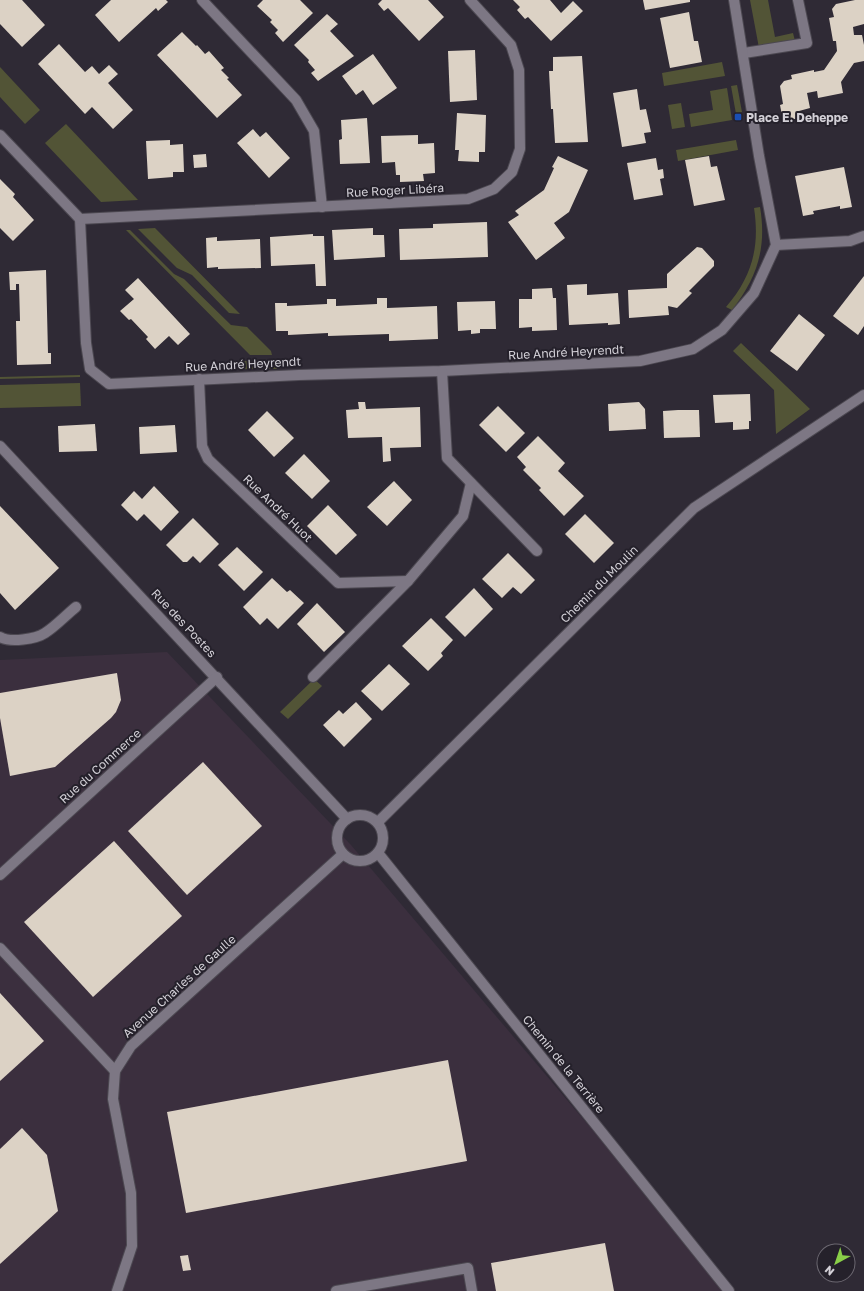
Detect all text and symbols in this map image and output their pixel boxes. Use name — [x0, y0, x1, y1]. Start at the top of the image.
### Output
place label: Place E. Deheppe — [746, 110, 848, 125]
marker: Place E. Deheppe — [733, 112, 743, 122]
street label: Rue Roger Libéra — [346, 180, 444, 200]
street label: Rue André Heyrendt — [508, 341, 625, 363]
street label: Rue André Heyrendt — [185, 353, 302, 375]
street label: Rue André Huot — [240, 471, 316, 545]
street label: Chemin du Moulin — [557, 542, 641, 626]
street label: Rue des Postes — [148, 586, 220, 660]
street label: Rue du Commerce — [56, 725, 144, 807]
street label: Avenue Charles de Gaulle — [119, 931, 239, 1041]
street label: Chemin de la Terrière — [520, 1012, 608, 1116]
north arrow — [816, 1243, 856, 1283]
text: N — [822, 1263, 837, 1279]

